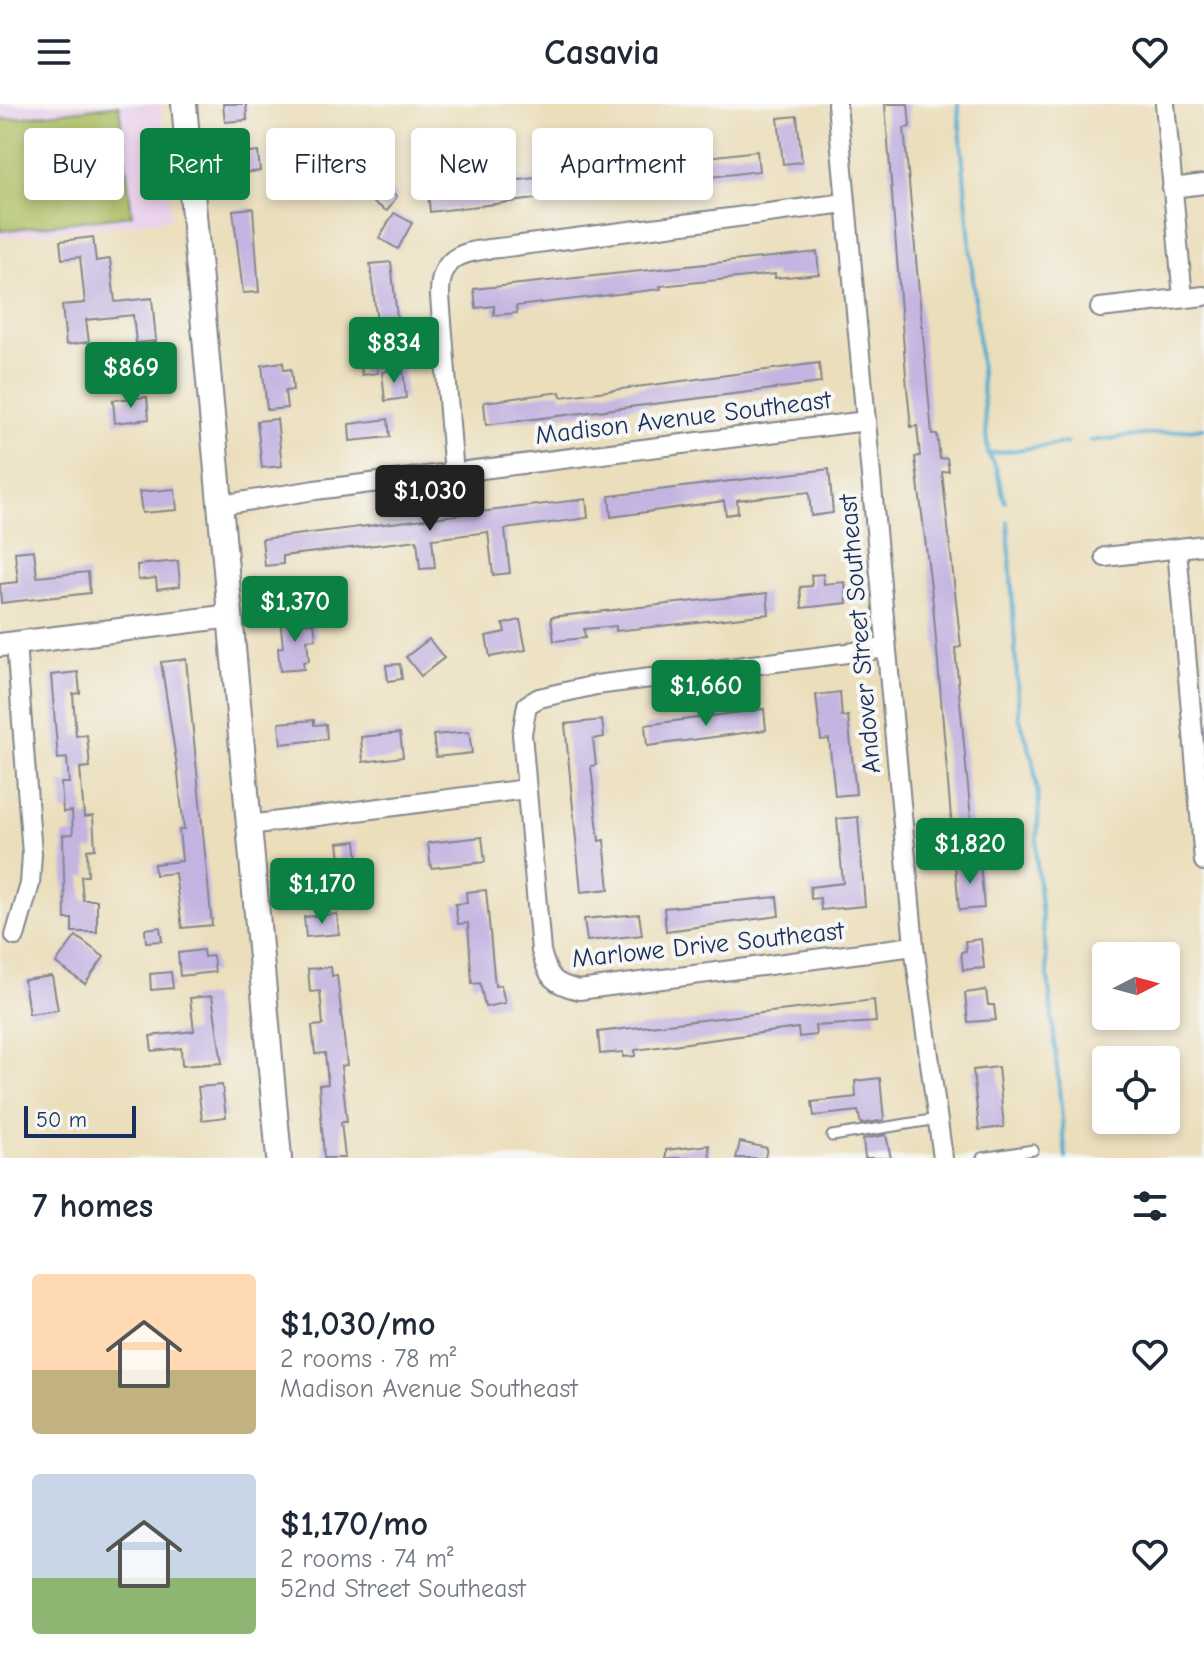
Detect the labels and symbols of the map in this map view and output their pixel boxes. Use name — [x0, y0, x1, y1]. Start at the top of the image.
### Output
pin: $834 — [347, 317, 441, 385]
pin: $869 — [84, 342, 178, 410]
street label: Madison Avenue Southeast — [534, 385, 834, 451]
pin: $1,030 — [365, 465, 495, 533]
street label: Andover Street Southeast — [833, 491, 887, 775]
pin: $1,370 — [230, 576, 360, 644]
pin: $1,660 — [641, 660, 771, 728]
pin: $1,820 — [905, 818, 1035, 886]
pin: $1,170 — [257, 858, 387, 926]
street label: Marlowe Drive Southeast — [570, 916, 847, 974]
north arrow — [1092, 942, 1180, 1030]
scale bar — [24, 1102, 136, 1138]

